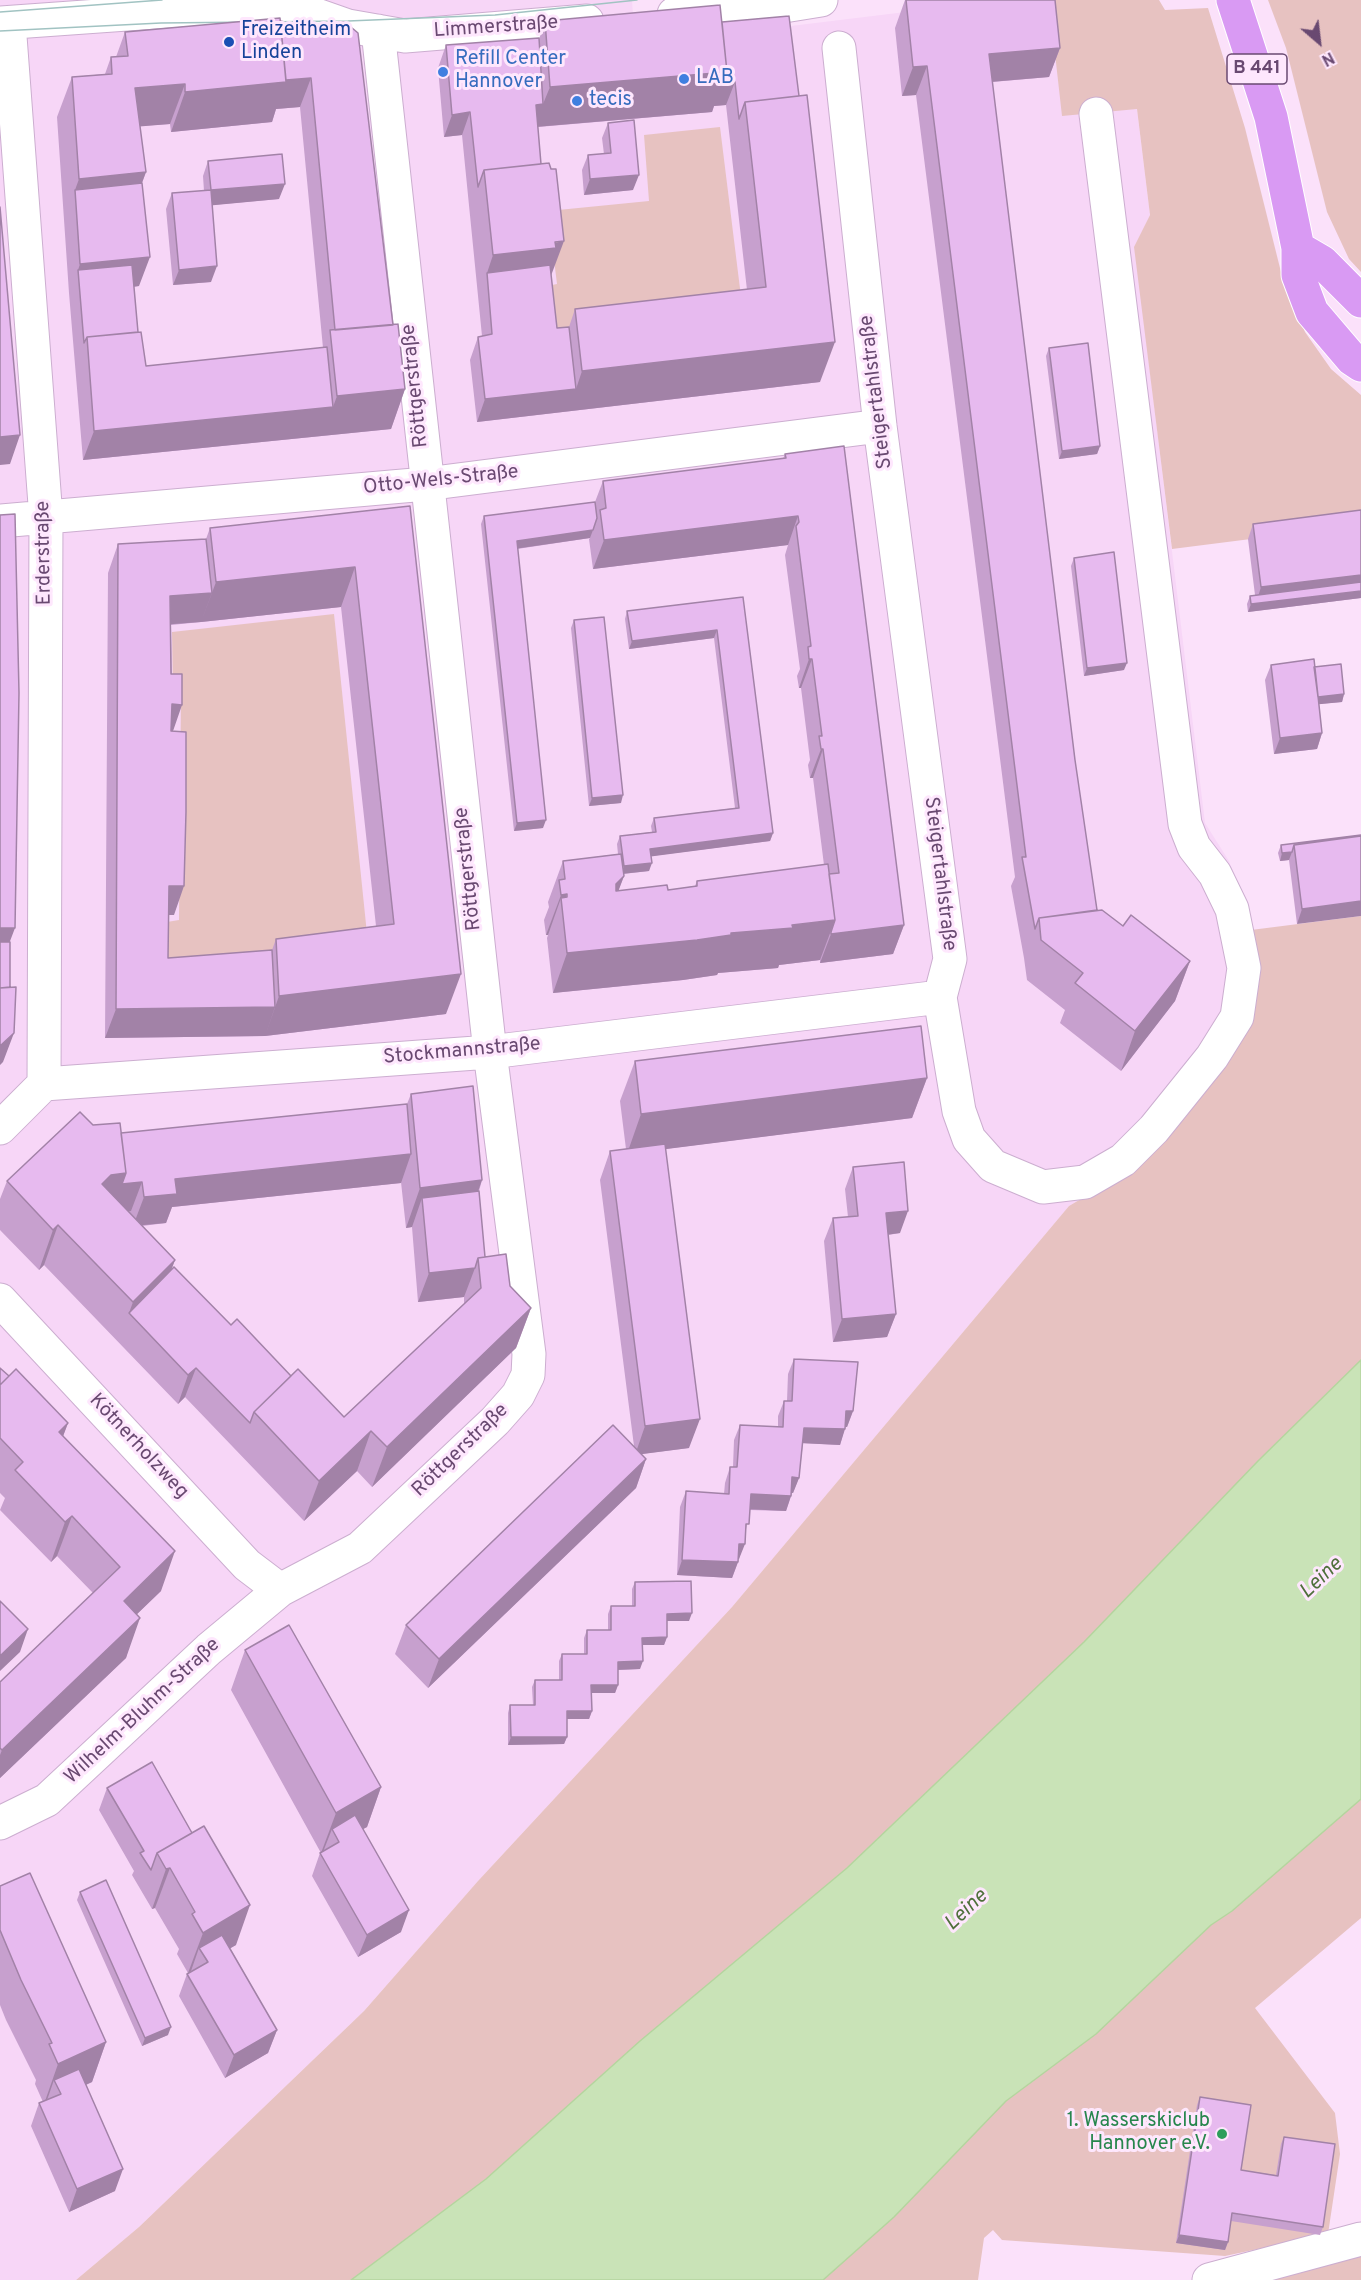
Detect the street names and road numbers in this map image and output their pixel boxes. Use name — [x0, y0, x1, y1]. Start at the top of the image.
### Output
street label: Limmerstraße — [433, 12, 559, 44]
road number: B 441 — [1227, 54, 1287, 84]
street label: Steigertahlstraße — [856, 314, 898, 470]
street label: Röttgerstraße — [398, 323, 434, 449]
street label: Otto-Wels-Straße — [362, 461, 520, 501]
street label: Erderstraße — [32, 501, 58, 605]
street label: Steigertahlstraße — [918, 796, 960, 952]
street label: Röttgerstraße — [451, 806, 487, 932]
street label: Stockmannstraße — [382, 1033, 542, 1071]
street label: Kötnerholzweg — [83, 1389, 193, 1505]
street label: Röttgerstraße — [408, 1399, 514, 1503]
street label: Wilhelm-Bluhm-Straße — [60, 1634, 226, 1790]

